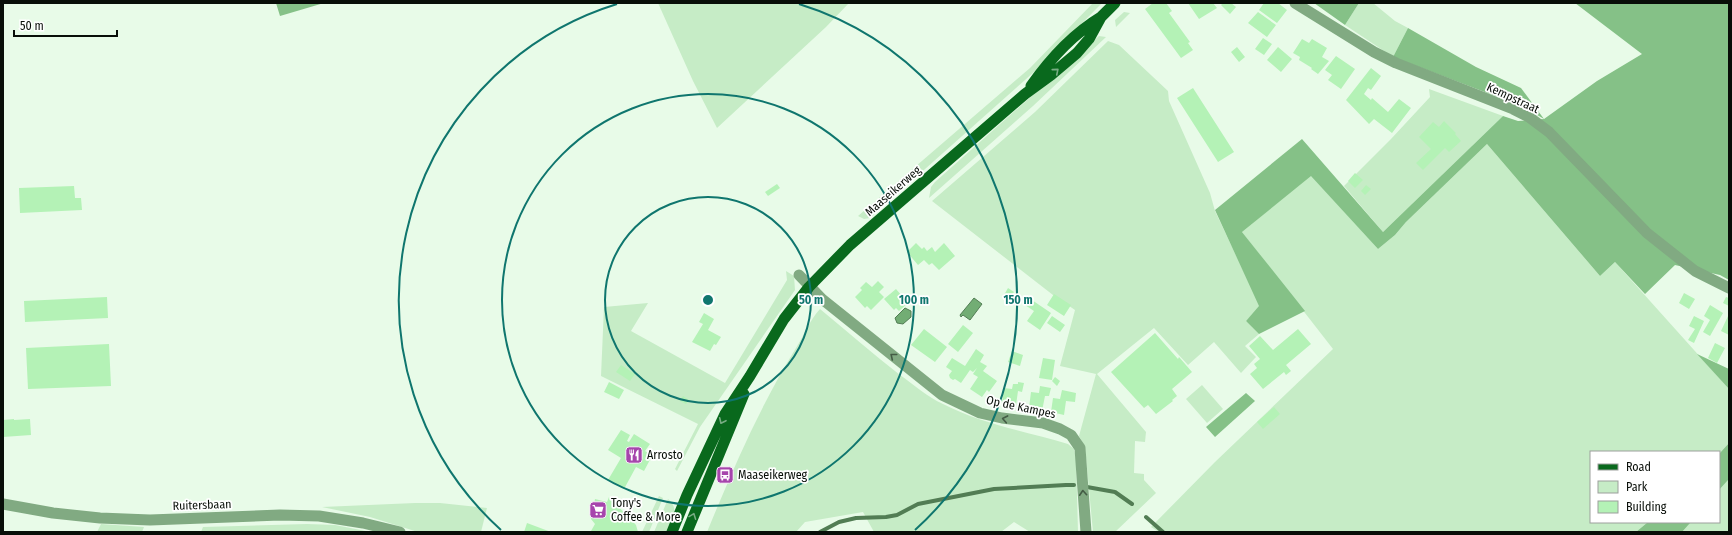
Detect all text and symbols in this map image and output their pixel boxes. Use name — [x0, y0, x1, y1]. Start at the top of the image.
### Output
scale bar — [14, 12, 117, 38]
text: 50 m — [20, 19, 44, 33]
one-way arrow — [1051, 68, 1059, 76]
street label: Kempstraat — [1485, 80, 1541, 116]
street label: Maaseikerweg — [862, 163, 924, 219]
centre of rings — [701, 293, 715, 307]
text: 50 m — [799, 293, 823, 307]
text: 100 m — [899, 293, 929, 307]
text: 150 m — [1003, 293, 1033, 307]
one-way arrow — [891, 353, 898, 360]
street label: Op de Kampes — [985, 393, 1057, 421]
one-way arrow — [1002, 415, 1008, 423]
one-way arrow — [719, 416, 727, 424]
restaurant icon: Arrosto — [624, 445, 644, 465]
place label: Arrosto — [647, 448, 683, 462]
legend — [1590, 451, 1720, 523]
text: Road — [1626, 460, 1651, 474]
bus stop icon: Maaseikerweg — [715, 465, 735, 485]
place label: Maaseikerweg — [738, 468, 808, 482]
text: Park — [1626, 480, 1648, 494]
one-way arrow — [1079, 490, 1088, 496]
place label: Tony's Coffee & More — [611, 496, 681, 524]
street label: Ruitersbaan — [172, 497, 232, 513]
supermarket icon: Tony's Coffee & More — [588, 500, 608, 520]
text: Building — [1626, 500, 1667, 514]
one-way arrow — [689, 513, 697, 520]

